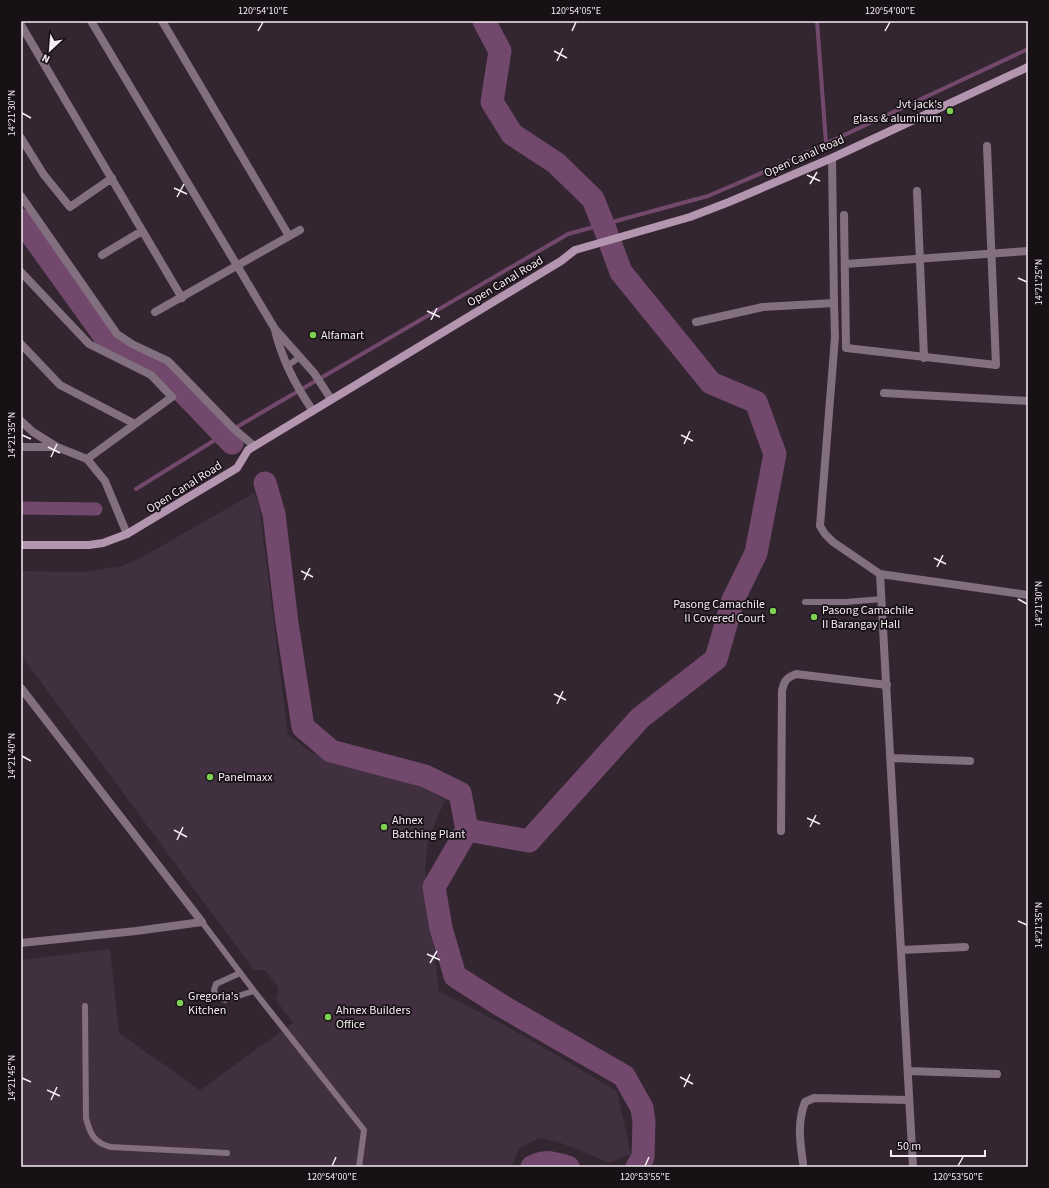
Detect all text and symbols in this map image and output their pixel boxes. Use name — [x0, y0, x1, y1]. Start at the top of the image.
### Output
text: 120°54'10"E — [238, 4, 288, 18]
text: 120°54'05"E — [551, 4, 601, 18]
text: 120°54'00"E — [865, 4, 915, 18]
north arrow — [30, 30, 70, 70]
text: N — [39, 50, 52, 67]
text: 14°21'30"N — [5, 90, 19, 136]
place label: Jvt jack's glass & aluminum — [853, 96, 942, 127]
marker: Jvt jack's glass & aluminum — [945, 106, 955, 116]
street label: Open Canal Road — [761, 131, 847, 182]
street label: Open Canal Road — [464, 252, 547, 311]
text: 14°21'25"N — [1032, 259, 1046, 305]
place label: Alfamart — [321, 327, 364, 344]
marker: Alfamart — [308, 330, 318, 340]
text: 14°21'35"N — [5, 412, 19, 458]
street label: Open Canal Road — [143, 457, 225, 517]
text: 14°21'30"N — [1032, 581, 1046, 627]
place label: Pasong Camachile II Covered Court — [673, 596, 765, 627]
place label: Pasong Camachile II Barangay Hall — [822, 602, 914, 633]
marker: Pasong Camachile II Covered Court — [768, 606, 778, 616]
marker: Pasong Camachile II Barangay Hall — [809, 612, 819, 622]
text: 14°21'40"N — [5, 733, 19, 779]
place label: Panelmaxx — [218, 769, 273, 786]
marker: Panelmaxx — [205, 772, 215, 782]
place label: Ahnex Batching Plant — [392, 812, 465, 843]
marker: Ahnex Batching Plant — [379, 822, 389, 832]
text: 14°21'35"N — [1032, 902, 1046, 948]
place label: Gregoria's Kitchen — [188, 988, 239, 1019]
marker: Gregoria's Kitchen — [175, 998, 185, 1008]
place label: Ahnex Builders Office — [336, 1002, 411, 1033]
marker: Ahnex Builders Office — [323, 1012, 333, 1022]
text: 14°21'45"N — [5, 1055, 19, 1101]
scale bar — [891, 1132, 985, 1158]
text: 50 m — [897, 1138, 921, 1155]
text: 120°54'00"E — [307, 1170, 357, 1184]
text: 120°53'55"E — [620, 1170, 670, 1184]
text: 120°53'50"E — [933, 1170, 983, 1184]

